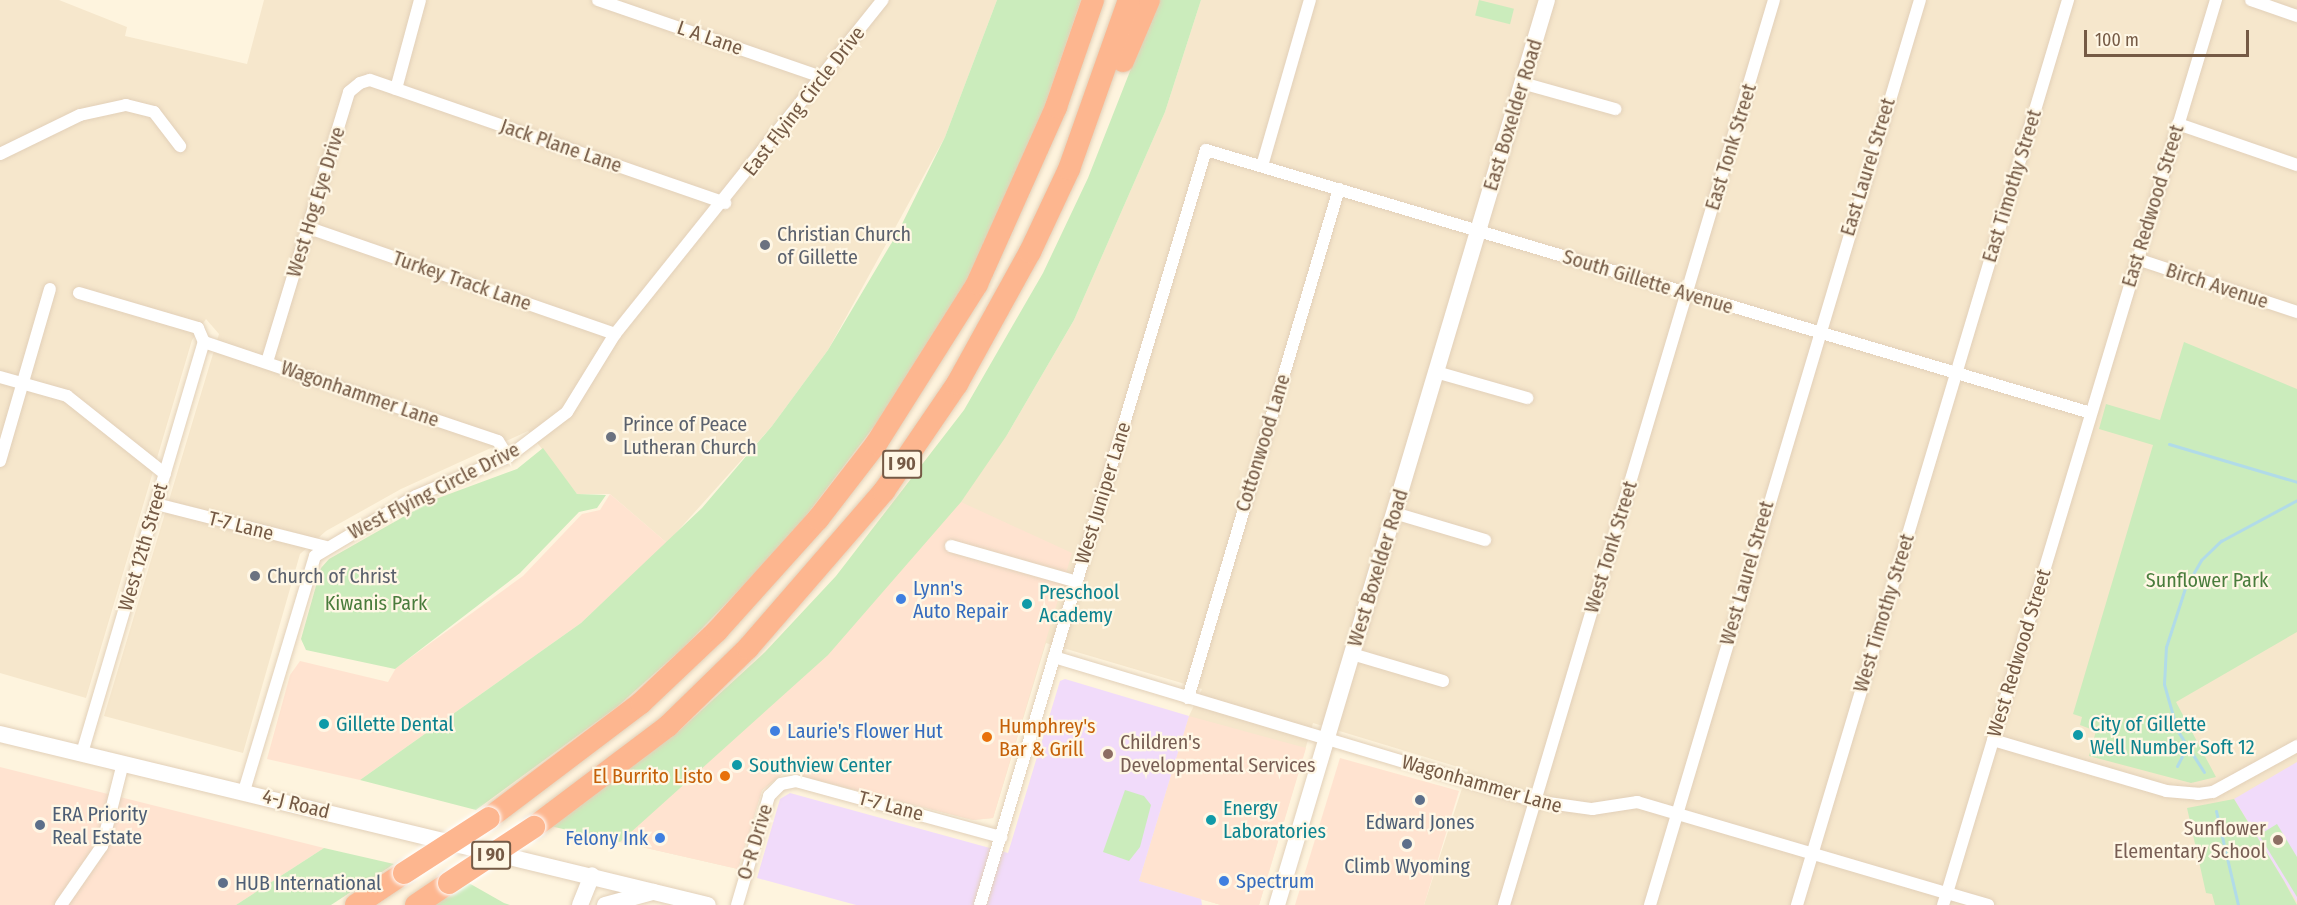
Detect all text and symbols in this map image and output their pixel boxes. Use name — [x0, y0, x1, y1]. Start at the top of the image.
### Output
street label: L A Lane — [674, 16, 746, 60]
scale bar — [2087, 18, 2252, 56]
street label: East Flying Circle Drive — [738, 21, 870, 181]
text: 100 m — [2095, 29, 2139, 51]
street label: East Boxelder Road — [1479, 36, 1547, 194]
street label: East Tonk Street — [1700, 81, 1762, 213]
street label: East Laurel Street — [1836, 95, 1900, 239]
street label: East Timothy Street — [1977, 107, 2047, 265]
street label: Jack Plane Lane — [497, 114, 625, 178]
street label: East Redwood Street — [2117, 122, 2189, 290]
street label: West Hog Eye Drive — [282, 124, 350, 280]
place label: Christian Church of Gillette — [777, 222, 911, 269]
marker: Christian Church of Gillette — [758, 238, 772, 252]
street label: South Gillette Avenue — [1560, 245, 1736, 319]
street label: Turkey Track Lane — [390, 246, 534, 316]
street label: Birch Avenue — [2163, 258, 2271, 314]
street label: Wagonhammer Lane — [278, 356, 442, 432]
street label: Cottonwood Lane — [1231, 371, 1295, 515]
place label: Prince of Peace Lutheran Church — [623, 413, 757, 460]
street label: West Juniper Lane — [1070, 419, 1136, 567]
marker: Prince of Peace Lutheran Church — [604, 430, 618, 444]
street label: West Flying Circle Drive — [344, 437, 524, 545]
road number: I 90 — [881, 449, 923, 479]
street label: West Tonk Street — [1580, 478, 1642, 616]
street label: West 12th Street — [113, 480, 173, 614]
street label: West Boxelder Road — [1343, 487, 1413, 649]
street label: West Laurel Street — [1715, 498, 1779, 648]
street label: T-7 Lane — [206, 506, 276, 546]
street label: West Timothy Street — [1848, 531, 1920, 695]
place label: Church of Christ — [267, 564, 397, 588]
street label: West Redwood Street — [1982, 566, 2056, 740]
park label: Sunflower Park — [2146, 568, 2268, 592]
marker: Church of Christ — [248, 569, 262, 583]
place label: Lynn's Auto Repair — [913, 576, 1008, 623]
place label: Preschool Academy — [1039, 580, 1119, 627]
park label: Kiwanis Park — [325, 591, 427, 615]
marker: Lynn's Auto Repair — [894, 592, 908, 606]
marker: Preschool Academy — [1020, 597, 1034, 611]
place label: Gillette Dental — [336, 712, 454, 736]
place label: City of Gillette Well Number Soft 12 — [2090, 712, 2255, 759]
place label: Humphrey's Bar & Grill — [999, 714, 1096, 761]
marker: Gillette Dental — [317, 717, 331, 731]
place label: Laurie's Flower Hut — [787, 719, 943, 743]
marker: Laurie's Flower Hut — [768, 724, 782, 738]
marker: City of Gillette Well Number Soft 12 — [2071, 728, 2085, 742]
marker: Humphrey's Bar & Grill — [980, 730, 994, 744]
place label: Children's Developmental Services — [1120, 730, 1316, 777]
marker: Children's Developmental Services — [1101, 747, 1115, 761]
street label: Wagonhammer Lane — [1399, 750, 1565, 818]
place label: Southview Center — [749, 753, 892, 777]
marker: Southview Center — [730, 758, 744, 772]
place label: El Burrito Listo — [593, 764, 713, 788]
marker: El Burrito Listo — [718, 769, 732, 783]
street label: 4-J Road — [260, 784, 332, 824]
street label: T-7 Lane — [856, 786, 926, 826]
marker: Edward Jones — [1413, 793, 1427, 807]
place label: Energy Laboratories — [1223, 796, 1326, 843]
street label: O-R Drive — [732, 801, 778, 883]
place label: ERA Priority Real Estate — [52, 802, 148, 849]
place label: Edward Jones — [1365, 810, 1475, 834]
marker: Energy Laboratories — [1204, 813, 1218, 827]
place label: Sunflower Elementary School — [2114, 816, 2266, 863]
marker: ERA Priority Real Estate — [33, 818, 47, 832]
place label: Felony Ink — [565, 826, 648, 850]
marker: Felony Ink — [653, 831, 667, 845]
marker: Sunflower Elementary School — [2271, 833, 2285, 847]
marker: Climb Wyoming — [1400, 837, 1414, 851]
road number: I 90 — [470, 840, 512, 870]
place label: Climb Wyoming — [1344, 854, 1470, 878]
place label: Spectrum — [1236, 869, 1314, 893]
place label: HUB International — [235, 871, 381, 895]
marker: Spectrum — [1217, 874, 1231, 888]
marker: HUB International — [216, 876, 230, 890]

